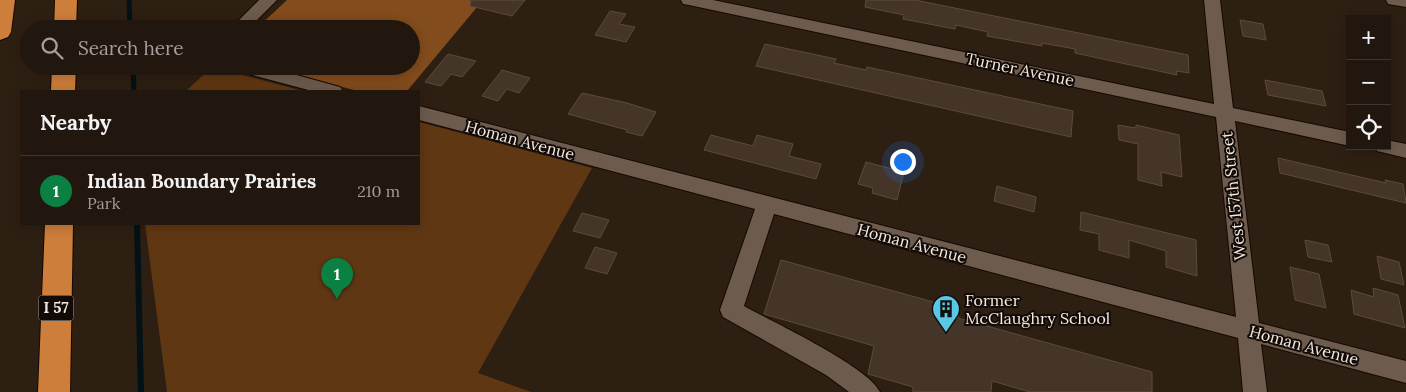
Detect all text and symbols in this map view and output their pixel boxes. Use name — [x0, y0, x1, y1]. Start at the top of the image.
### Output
map controls — [1346, 15, 1391, 150]
button: + — [1346, 15, 1391, 60]
search box — [20, 20, 420, 75]
icon: search — [38, 34, 66, 62]
text: Search here — [78, 36, 184, 60]
street label: Turner Avenue — [964, 48, 1076, 90]
button: − — [1346, 60, 1391, 105]
button: locate — [1346, 105, 1391, 150]
text: Nearby — [40, 109, 111, 136]
street label: Homan Avenue — [463, 116, 577, 164]
street label: West 157th Street — [1216, 130, 1250, 261]
your location — [890, 149, 916, 175]
text: Indian Boundary Prairies — [87, 169, 316, 193]
text: 1 — [53, 181, 59, 201]
text: 210 m — [357, 181, 400, 201]
text: Park — [87, 193, 120, 213]
street label: Homan Avenue — [855, 219, 969, 267]
pin: 1 — [321, 258, 353, 299]
place label: Former McClaughry School — [965, 290, 1110, 328]
building icon: Former McClaughry School — [931, 294, 961, 333]
road number: I 57 — [38, 296, 74, 320]
street label: Homan Avenue — [1247, 321, 1361, 369]

